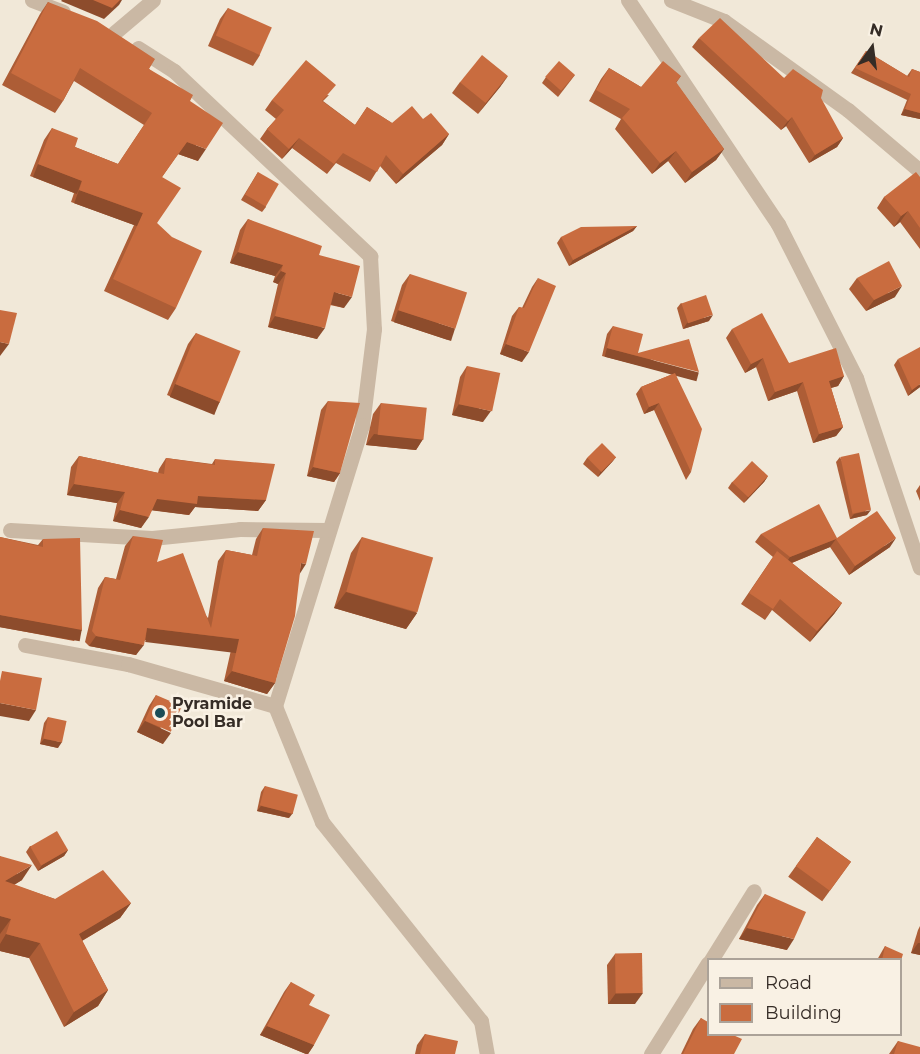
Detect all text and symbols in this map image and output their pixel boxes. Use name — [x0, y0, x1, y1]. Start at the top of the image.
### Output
north arrow — [842, 18, 902, 78]
text: N — [868, 19, 885, 41]
place label: Pyramide Pool Bar — [172, 694, 252, 732]
marker: Pyramide Pool Bar — [153, 706, 167, 720]
legend — [707, 958, 902, 1036]
text: Road — [765, 972, 812, 994]
text: Building — [765, 1002, 842, 1024]

